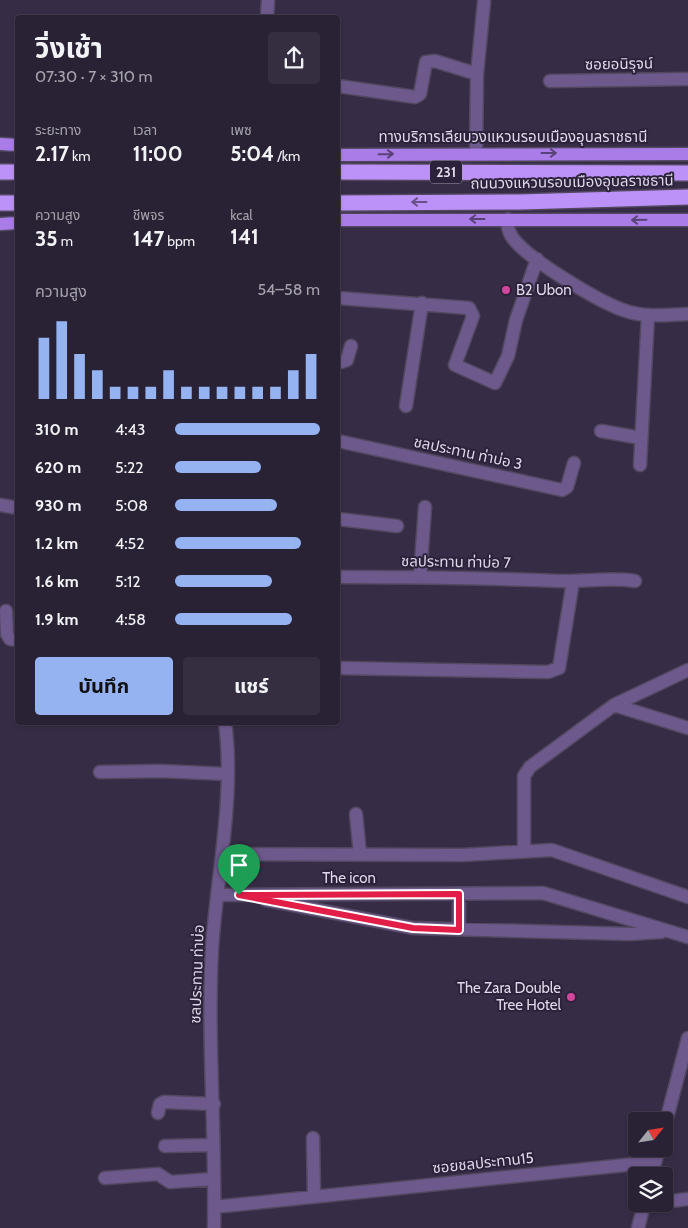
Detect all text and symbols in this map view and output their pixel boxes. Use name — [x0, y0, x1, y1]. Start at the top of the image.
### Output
text: วิ่งเช้า — [35, 31, 103, 65]
button: share — [268, 32, 320, 84]
street label: ซอยอนิรุจน์ — [585, 54, 653, 74]
text: 07:30 · 7 × 310 m — [35, 67, 153, 86]
text: ระยะทาง — [35, 121, 81, 139]
text: เวลา — [133, 121, 157, 139]
text: เพซ — [230, 121, 252, 139]
street label: ทางบริการเลียบวงแหวนรอบเมืองอุบลราชธานี — [379, 128, 647, 146]
text: 2.17 — [35, 141, 69, 166]
text: 11:00 — [133, 141, 182, 166]
text: 5:04 — [230, 141, 274, 166]
text: km — [69, 147, 91, 165]
text: /km — [274, 147, 300, 165]
one-way arrow — [540, 148, 556, 158]
one-way arrow — [378, 149, 394, 159]
road number: 231 — [430, 160, 462, 183]
street label: ถนนวงแหวนรอบเมืองอุบลราชธานี — [470, 171, 674, 193]
one-way arrow — [411, 197, 428, 207]
text: ความสูง — [35, 206, 80, 224]
text: ชีพจร — [133, 206, 164, 224]
text: kcal — [230, 206, 253, 224]
one-way arrow — [469, 214, 486, 224]
one-way arrow — [632, 215, 648, 225]
text: 141 — [230, 224, 259, 249]
text: 35 — [35, 226, 58, 251]
text: 147 — [133, 226, 164, 251]
text: m — [58, 232, 73, 250]
text: bpm — [164, 232, 195, 250]
text: 54–58 m — [257, 280, 320, 299]
place label: B2 Ubon — [516, 281, 572, 299]
text: ความสูง — [35, 282, 87, 301]
marker: B2 Ubon — [500, 284, 512, 296]
text: 310 m — [35, 420, 78, 439]
text: 4:43 — [115, 420, 145, 439]
street label: ชลประทาน ท่าบ่อ 3 — [412, 433, 524, 473]
text: 620 m — [35, 458, 81, 477]
text: 5:22 — [115, 458, 144, 477]
text: 930 m — [35, 496, 81, 515]
text: 5:08 — [115, 496, 148, 515]
text: 1.2 km — [35, 534, 78, 553]
text: 4:52 — [115, 534, 145, 553]
street label: ชลประทาน ท่าบ่อ 7 — [401, 552, 512, 572]
text: 1.6 km — [35, 572, 79, 591]
text: 5:12 — [115, 572, 141, 591]
text: 1.9 km — [35, 610, 78, 629]
text: 4:58 — [115, 610, 146, 629]
button: บันทึก — [35, 657, 173, 715]
button: แชร์ — [183, 657, 320, 715]
pin — [218, 844, 260, 895]
icon: arrive — [225, 851, 253, 879]
street label: The icon — [322, 869, 376, 887]
street label: ชลประทาน ท่าบ่อ — [186, 924, 208, 1024]
place label: The Zara Double Tree Hotel — [457, 979, 561, 1014]
marker: The Zara Double Tree Hotel — [565, 991, 577, 1003]
north arrow — [628, 1112, 672, 1158]
map controls — [628, 1112, 673, 1212]
street label: ซอยชลประทาน15 — [432, 1149, 534, 1177]
button: layers — [628, 1167, 673, 1212]

